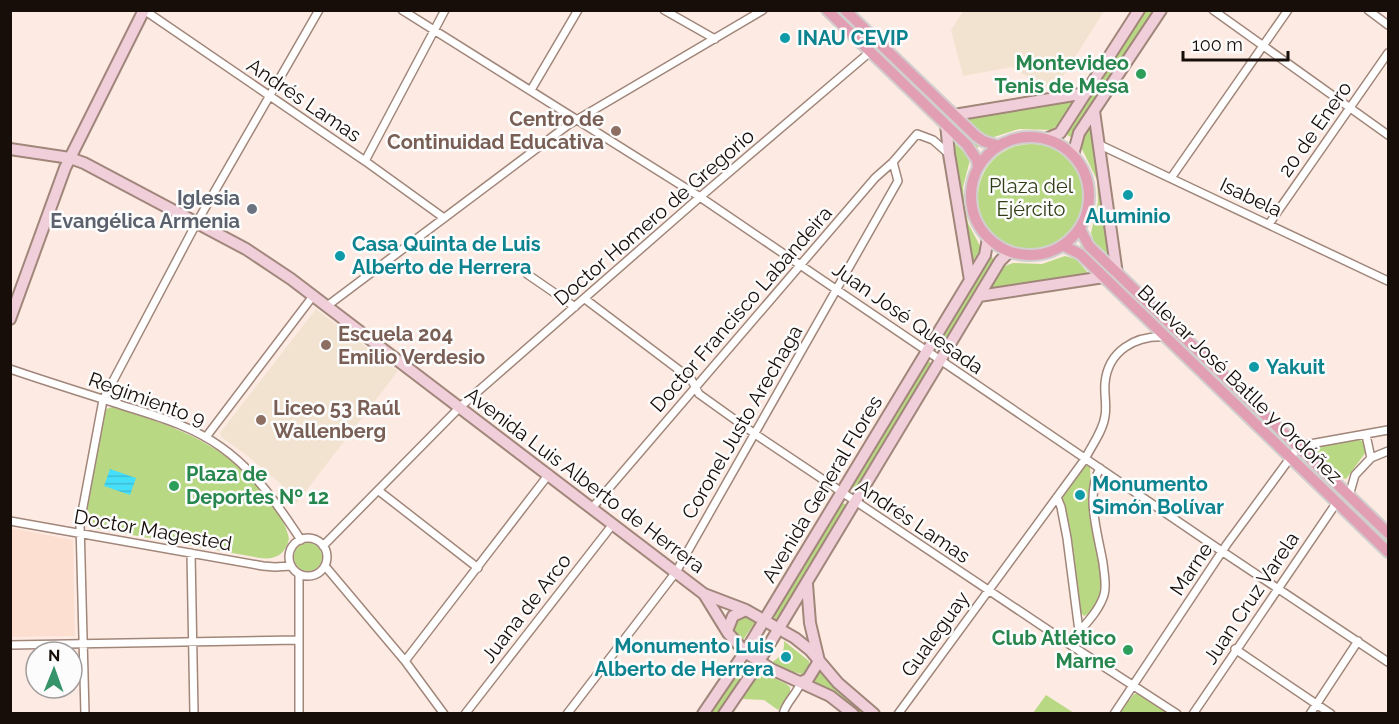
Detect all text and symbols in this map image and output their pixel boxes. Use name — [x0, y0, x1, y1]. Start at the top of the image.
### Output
scale bar — [1183, 24, 1288, 62]
place label: INAU CEVIP — [797, 26, 909, 50]
marker: INAU CEVIP — [778, 31, 792, 45]
text: 100 m — [1192, 34, 1243, 55]
place label: Montevideo Tenis de Mesa — [995, 51, 1129, 98]
street label: Andrés Lamas — [242, 53, 366, 147]
marker: Montevideo Tenis de Mesa — [1134, 67, 1148, 81]
street label: 20 de Enero — [1273, 77, 1357, 181]
place label: Centro de Continuidad Educativa — [387, 107, 604, 154]
street label: Doctor Homero de Gregorio — [549, 124, 759, 310]
marker: Centro de Continuidad Educativa — [609, 124, 623, 138]
street label: Isabela — [1216, 172, 1286, 222]
park label: Plaza del Ejército — [989, 174, 1074, 221]
place label: Iglesia Evangélica Armenia — [50, 186, 240, 233]
marker: Aluminio — [1121, 188, 1135, 202]
street label: Doctor Francisco Labandeira — [645, 201, 837, 417]
marker: Iglesia Evangélica Armenia — [245, 202, 259, 216]
place label: Aluminio — [1085, 204, 1171, 228]
place label: Casa Quinta de Luis Alberto de Herrera — [352, 232, 541, 279]
marker: Casa Quinta de Luis Alberto de Herrera — [333, 249, 347, 263]
street label: Juan José Quesada — [828, 257, 988, 379]
street label: Bulevar José Batlle y Ordóñez — [1133, 280, 1347, 488]
street label: Coronel Justo Arechaga — [677, 321, 807, 523]
place label: Escuela 204 Emilio Verdesio — [338, 322, 485, 369]
marker: Escuela 204 Emilio Verdesio — [319, 338, 333, 352]
place label: Yakuit — [1266, 355, 1326, 379]
marker: Yakuit — [1247, 360, 1261, 374]
street label: Regimiento 9 — [85, 367, 209, 431]
street label: Avenida Luis Alberto de Herrera — [460, 382, 710, 578]
street label: Avenida General Flores — [757, 391, 887, 587]
place label: Liceo 53 Raúl Wallenberg — [273, 396, 401, 443]
marker: Liceo 53 Raúl Wallenberg — [254, 413, 268, 427]
place label: Plaza de Deportes Nº 12 — [186, 462, 329, 509]
place label: Monumento Simón Bolívar — [1092, 472, 1224, 519]
street label: Andrés Lamas — [851, 474, 975, 568]
marker: Plaza de Deportes Nº 12 — [167, 479, 181, 493]
marker: Monumento Simón Bolívar — [1073, 488, 1087, 502]
street label: Doctor Magested — [72, 504, 234, 556]
street label: Juan Cruz Varela — [1198, 527, 1304, 669]
street label: Marne — [1165, 538, 1218, 600]
street label: Juana de Arco — [476, 549, 576, 667]
street label: Gualeguay — [896, 586, 974, 681]
place label: Club Atlético Marne — [992, 626, 1116, 673]
place label: Monumento Luis Alberto de Herrera — [595, 634, 774, 681]
north arrow — [24, 640, 84, 700]
marker: Club Atlético Marne — [1121, 643, 1135, 657]
text: N — [48, 646, 61, 665]
marker: Monumento Luis Alberto de Herrera — [779, 650, 793, 664]

